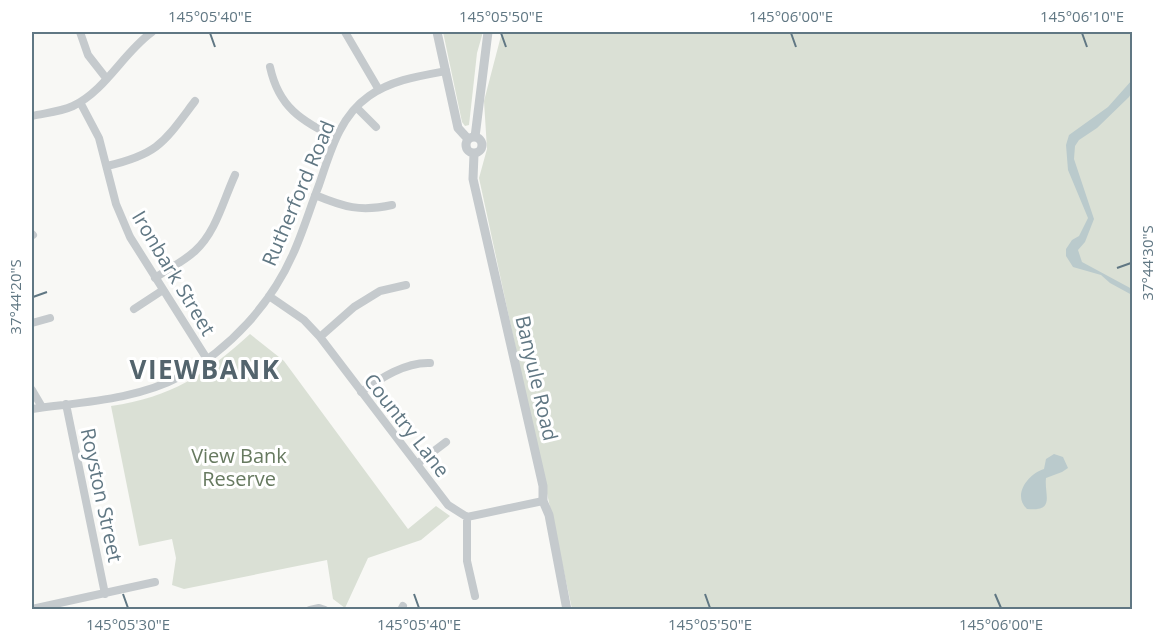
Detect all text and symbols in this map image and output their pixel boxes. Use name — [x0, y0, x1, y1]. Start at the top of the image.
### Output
text: 145°05'40"E — [168, 6, 252, 26]
text: 145°05'50"E — [459, 6, 543, 26]
text: 145°06'00"E — [749, 6, 833, 26]
text: 145°06'10"E — [1040, 6, 1124, 26]
street label: Rutherford Road — [255, 116, 341, 270]
street label: Ironbark Street — [126, 206, 222, 340]
text: 37°44'30"S — [1137, 225, 1157, 301]
text: 37°44'20"S — [5, 259, 25, 335]
street label: Banyule Road — [509, 313, 565, 443]
district label: VIEWBANK — [129, 351, 281, 387]
street label: Country Lane — [358, 368, 456, 482]
street label: Royston Street — [75, 425, 129, 565]
park label: View Bank Reserve — [191, 442, 287, 492]
text: 145°05'30"E — [86, 614, 170, 634]
text: 145°05'40"E — [377, 614, 461, 634]
text: 145°05'50"E — [668, 614, 752, 634]
text: 145°06'00"E — [959, 614, 1043, 634]

